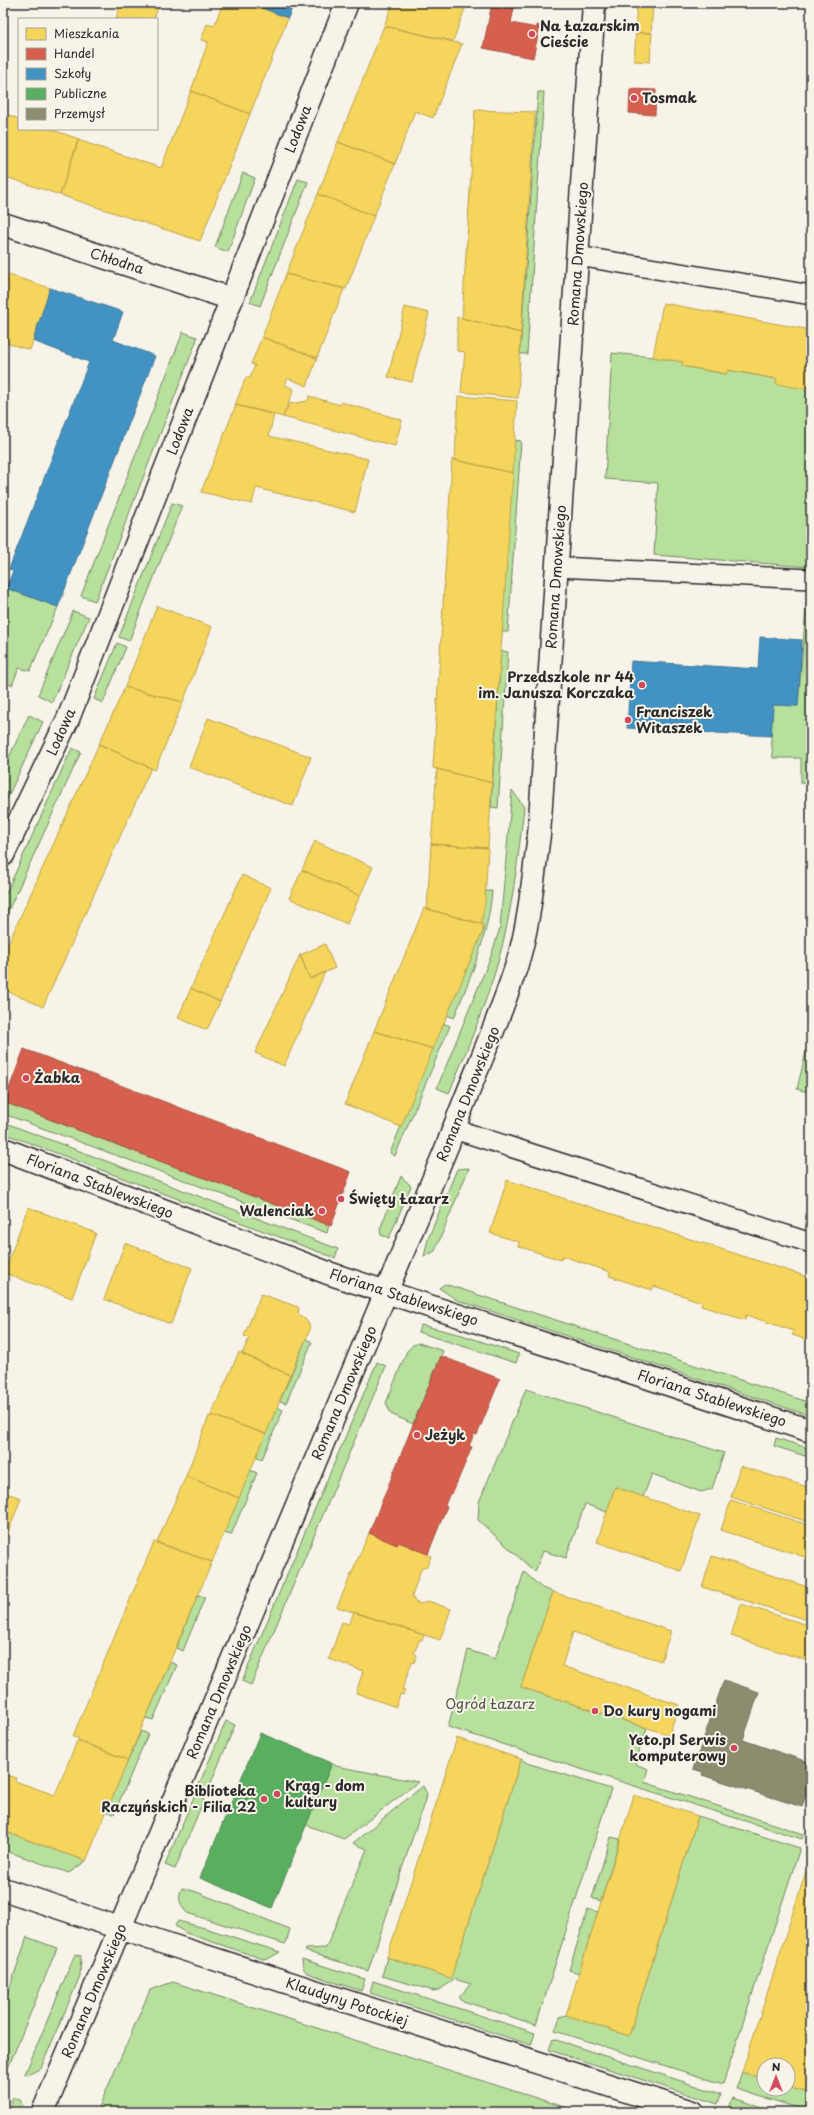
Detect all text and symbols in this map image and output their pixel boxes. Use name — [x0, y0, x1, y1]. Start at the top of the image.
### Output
place label: Na Łazarskim Cieście — [540, 15, 640, 52]
legend — [18, 18, 158, 130]
text: Mieszkania — [54, 24, 120, 42]
marker: Na Łazarskim Cieście — [527, 29, 537, 39]
text: Handel — [54, 44, 94, 62]
text: Szkoły — [54, 64, 91, 82]
text: Publiczne — [54, 84, 107, 102]
place label: Tosmak — [642, 87, 697, 108]
marker: Tosmak — [629, 93, 639, 103]
street label: Lodowa — [279, 102, 316, 156]
text: Przemysł — [54, 104, 105, 122]
street label: Romana Dmowskiego — [562, 181, 593, 327]
street label: Chłodna — [88, 242, 147, 279]
street label: Lodowa — [161, 404, 198, 458]
street label: Romana Dmowskiego — [540, 504, 571, 650]
place label: Przedszkole nr 44 im. Janusza Korczaka — [478, 666, 634, 703]
marker: Przedszkole nr 44 im. Janusza Korczaka — [637, 680, 647, 690]
place label: Franciszek Witaszek — [636, 701, 712, 738]
street label: Lodowa — [41, 705, 80, 759]
marker: Franciszek Witaszek — [623, 715, 633, 725]
street label: Romana Dmowskiego — [431, 1023, 504, 1165]
place label: Żabka — [34, 1067, 81, 1088]
marker: Żabka — [21, 1073, 31, 1083]
street label: Floriana Stablewskiego — [24, 1148, 177, 1223]
place label: Święty Łazarz — [349, 1188, 449, 1209]
marker: Święty Łazarz — [336, 1194, 346, 1204]
place label: Walenciak — [239, 1200, 315, 1221]
marker: Walenciak — [317, 1206, 327, 1216]
street label: Floriana Stablewskiego — [327, 1263, 481, 1331]
street label: Romana Dmowskiego — [306, 1322, 381, 1463]
street label: Floriana Stablewskiego — [635, 1364, 789, 1432]
place label: Jeżyk — [425, 1424, 465, 1445]
marker: Jeżyk — [412, 1430, 422, 1440]
street label: Romana Dmowskiego — [181, 1621, 256, 1762]
park label: Ogród Łazarz — [445, 1693, 535, 1714]
place label: Do kury nogami — [603, 1700, 716, 1721]
marker: Do kury nogami — [590, 1706, 600, 1716]
place label: Yeto.pl Serwis komputerowy — [628, 1729, 726, 1766]
marker: Yeto.pl Serwis komputerowy — [729, 1743, 739, 1753]
place label: Krąg - dom kultury — [285, 1775, 365, 1812]
place label: Biblioteka Raczyńskich - Filia 22 — [101, 1780, 257, 1817]
marker: Krąg - dom kultury — [272, 1789, 282, 1799]
marker: Biblioteka Raczyńskich - Filia 22 — [259, 1794, 269, 1804]
street label: Romana Dmowskiego — [56, 1920, 131, 2061]
street label: Klaudyny Potockiej — [283, 1972, 411, 2031]
north arrow — [756, 2057, 796, 2097]
text: N — [772, 2058, 781, 2075]

